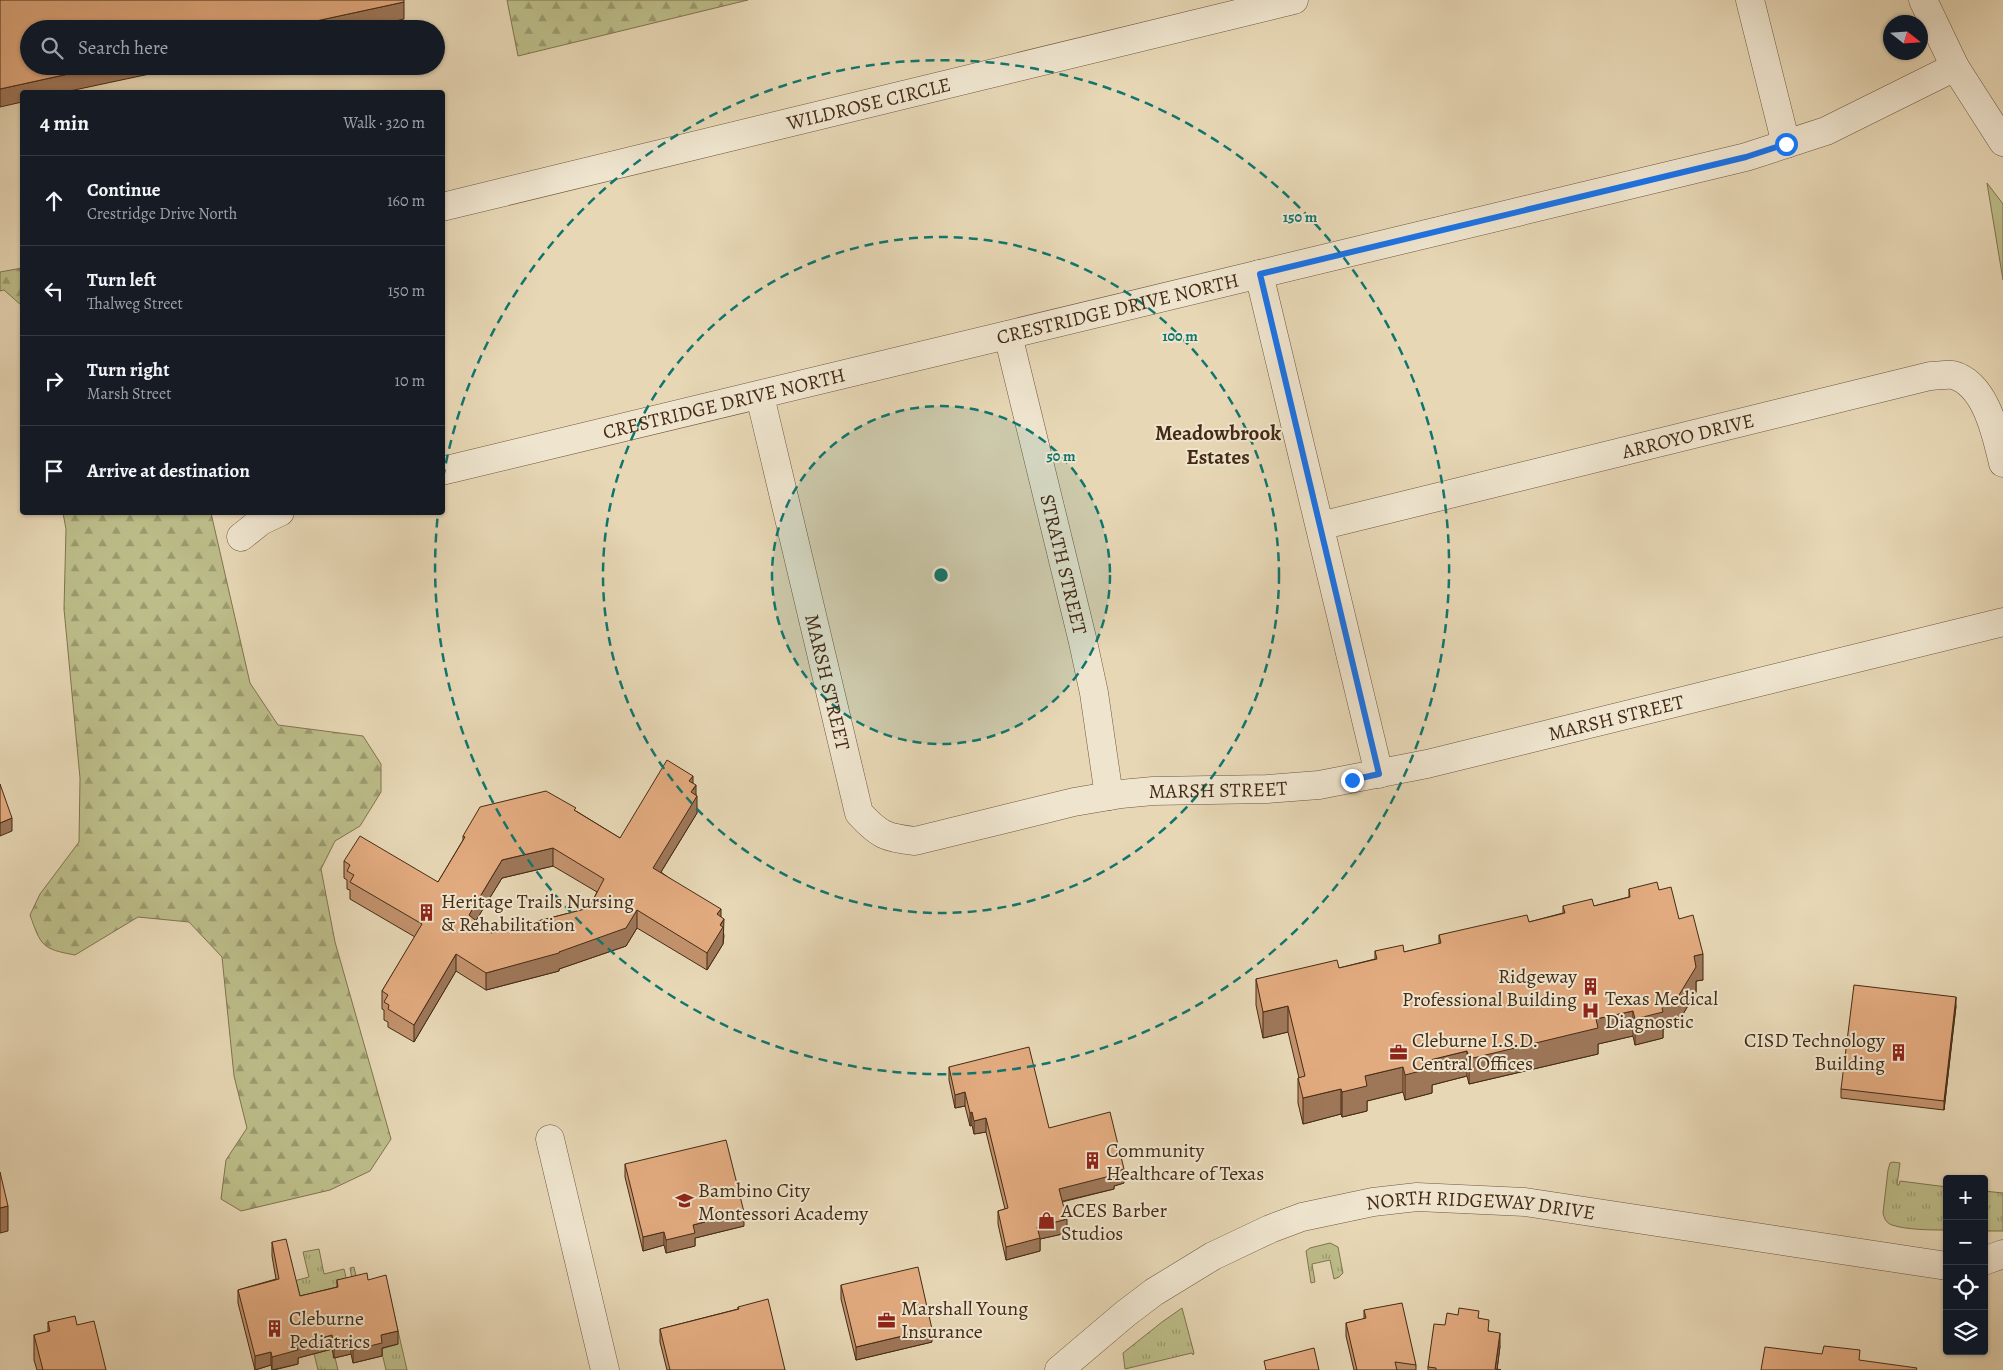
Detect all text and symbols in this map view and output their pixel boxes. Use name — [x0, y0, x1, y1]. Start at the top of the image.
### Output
north arrow — [1883, 15, 1928, 60]
search box — [20, 20, 445, 75]
icon: search — [38, 34, 66, 62]
text: Search here — [78, 35, 168, 61]
street label: WILDROSE CIRCLE — [783, 70, 953, 137]
text: 4 min — [40, 109, 89, 137]
text: Walk · 320 m — [343, 112, 425, 134]
route start — [1775, 133, 1798, 156]
text: Continue — [87, 177, 161, 203]
icon: ahead — [40, 187, 68, 215]
text: 160 m — [387, 190, 425, 212]
text: Crestridge Drive North — [87, 203, 237, 225]
text: 150 m — [1283, 207, 1318, 227]
street label: CRESTRIDGE DRIVE NORTH — [994, 266, 1242, 351]
text: Turn left — [87, 267, 156, 293]
icon: left — [40, 277, 68, 305]
text: 150 m — [388, 280, 425, 302]
text: Thalweg Street — [87, 293, 183, 315]
text: 100 m — [1162, 326, 1198, 346]
text: Turn right — [87, 357, 169, 383]
street label: CRESTRIDGE DRIVE NORTH — [600, 361, 848, 445]
icon: right — [40, 367, 68, 395]
text: 10 m — [395, 370, 425, 392]
text: Marsh Street — [87, 383, 171, 405]
street label: ARROYO DRIVE — [1618, 406, 1757, 465]
district label: Meadowbrook Estates — [1155, 419, 1281, 471]
text: 50 m — [1046, 446, 1076, 466]
icon: arrive — [40, 457, 68, 485]
text: Arrive at destination — [87, 458, 250, 484]
street label: STRATH STREET — [1034, 491, 1094, 637]
centre of rings — [932, 566, 950, 584]
street label: MARSH STREET — [799, 611, 857, 753]
street label: MARSH STREET — [1545, 688, 1687, 747]
route end — [1341, 769, 1364, 792]
street label: MARSH STREET — [1148, 774, 1288, 805]
place label: Heritage Trails Nursing & Rehabilitation — [441, 888, 634, 938]
building icon: Heritage Trails Nursing & Rehabilitation — [417, 903, 437, 923]
place label: Ridgeway Professional Building — [1402, 963, 1578, 1013]
building icon: Ridgeway Professional Building — [1581, 977, 1601, 997]
place label: Texas Medical Diagnostic — [1605, 985, 1718, 1035]
hospital icon: Texas Medical Diagnostic — [1581, 1000, 1601, 1020]
place label: Cleburne I.S.D. Central Offices — [1412, 1027, 1538, 1077]
place label: CISD Technology Building — [1744, 1027, 1886, 1077]
office icon: Cleburne I.S.D. Central Offices — [1388, 1042, 1408, 1062]
building icon: CISD Technology Building — [1889, 1042, 1909, 1062]
place label: Community Healthcare of Texas — [1106, 1137, 1264, 1187]
building icon: Community Healthcare of Texas — [1082, 1151, 1102, 1171]
map controls — [1943, 1175, 1988, 1355]
button: + — [1943, 1175, 1988, 1220]
place label: Bambino City Montessori Academy — [698, 1177, 869, 1227]
street label: NORTH RIDGEWAY DRIVE — [1365, 1184, 1597, 1226]
school or university icon: Bambino City Montessori Academy — [674, 1191, 694, 1211]
place label: ACES Barber Studios — [1060, 1197, 1167, 1247]
shop icon: ACES Barber Studios — [1037, 1211, 1057, 1231]
button: − — [1943, 1220, 1988, 1265]
button: locate — [1943, 1265, 1988, 1310]
place label: Marshall Young Insurance — [901, 1295, 1028, 1345]
place label: Cleburne Pediatrics — [289, 1305, 370, 1355]
office icon: Marshall Young Insurance — [877, 1310, 897, 1330]
button: layers — [1943, 1310, 1988, 1355]
building icon: Cleburne Pediatrics — [265, 1319, 285, 1339]

